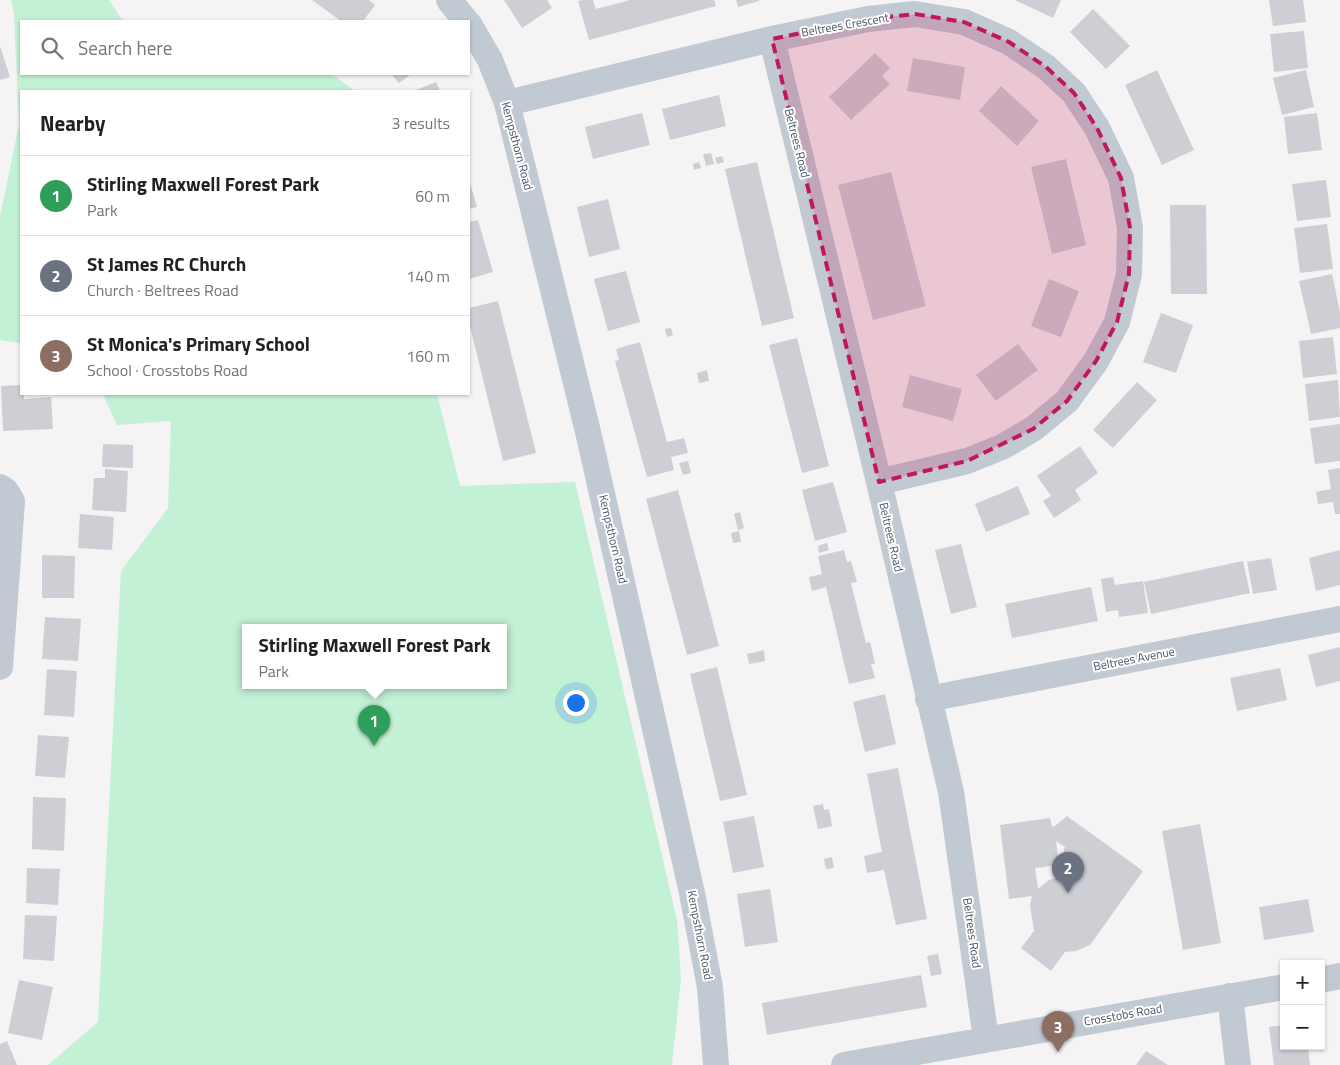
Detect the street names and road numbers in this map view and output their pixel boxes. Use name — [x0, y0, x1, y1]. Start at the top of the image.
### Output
street label: Beltrees Crescent — [800, 7, 891, 42]
street label: Kempsthorn Road — [497, 100, 538, 192]
street label: Beltrees Road — [780, 106, 815, 180]
street label: Kempsthorn Road — [594, 492, 633, 585]
street label: Beltrees Road — [874, 500, 909, 574]
street label: Beltrees Avenue — [1092, 641, 1176, 676]
street label: Kempsthorn Road — [682, 888, 718, 981]
street label: Beltrees Road — [958, 897, 987, 969]
street label: Crosstobs Road — [1082, 998, 1164, 1031]

